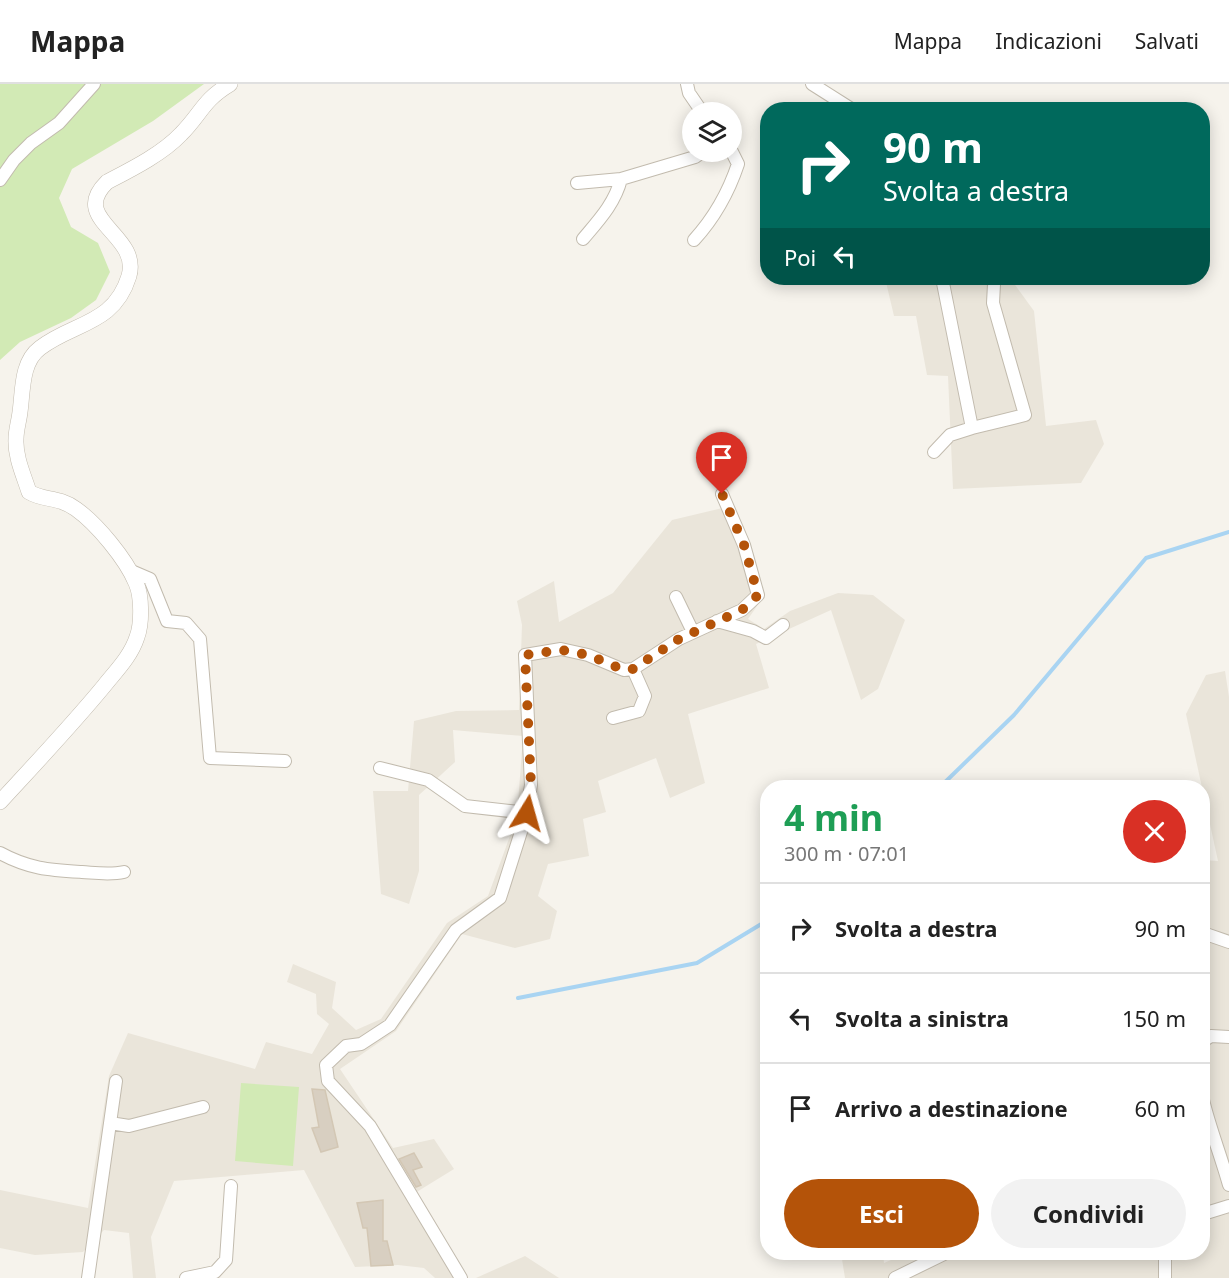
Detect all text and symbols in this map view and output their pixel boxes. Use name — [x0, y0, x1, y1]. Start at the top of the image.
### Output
text: Mappa — [30, 22, 125, 60]
text: Mappa — [894, 27, 962, 55]
text: Indicazioni — [995, 27, 1102, 55]
text: Salvati — [1135, 27, 1199, 55]
map controls — [682, 102, 742, 162]
button: layers — [682, 102, 742, 162]
text: 90 m — [883, 118, 983, 175]
icon: right — [784, 126, 862, 204]
text: Svolta a destra — [883, 172, 1069, 209]
icon: left — [828, 240, 861, 273]
text: Poi — [784, 242, 816, 272]
pin — [696, 432, 747, 494]
icon: arrive — [705, 441, 738, 474]
position arrow — [495, 781, 559, 845]
text: 4 min — [784, 793, 883, 842]
button: close — [1123, 800, 1186, 863]
text: 300 m · 07:01 — [784, 840, 909, 867]
icon: right — [784, 912, 817, 945]
text: Svolta a destra — [835, 913, 998, 943]
text: 90 m — [1135, 913, 1186, 943]
icon: left — [784, 1002, 817, 1035]
text: Svolta a sinistra — [835, 1003, 1009, 1033]
text: 150 m — [1122, 1003, 1186, 1033]
icon: arrive — [784, 1092, 817, 1125]
text: Arrivo a destinazione — [835, 1093, 1068, 1123]
text: 60 m — [1135, 1093, 1186, 1123]
button: Esci — [784, 1179, 979, 1248]
button: Condividi — [991, 1179, 1186, 1248]

